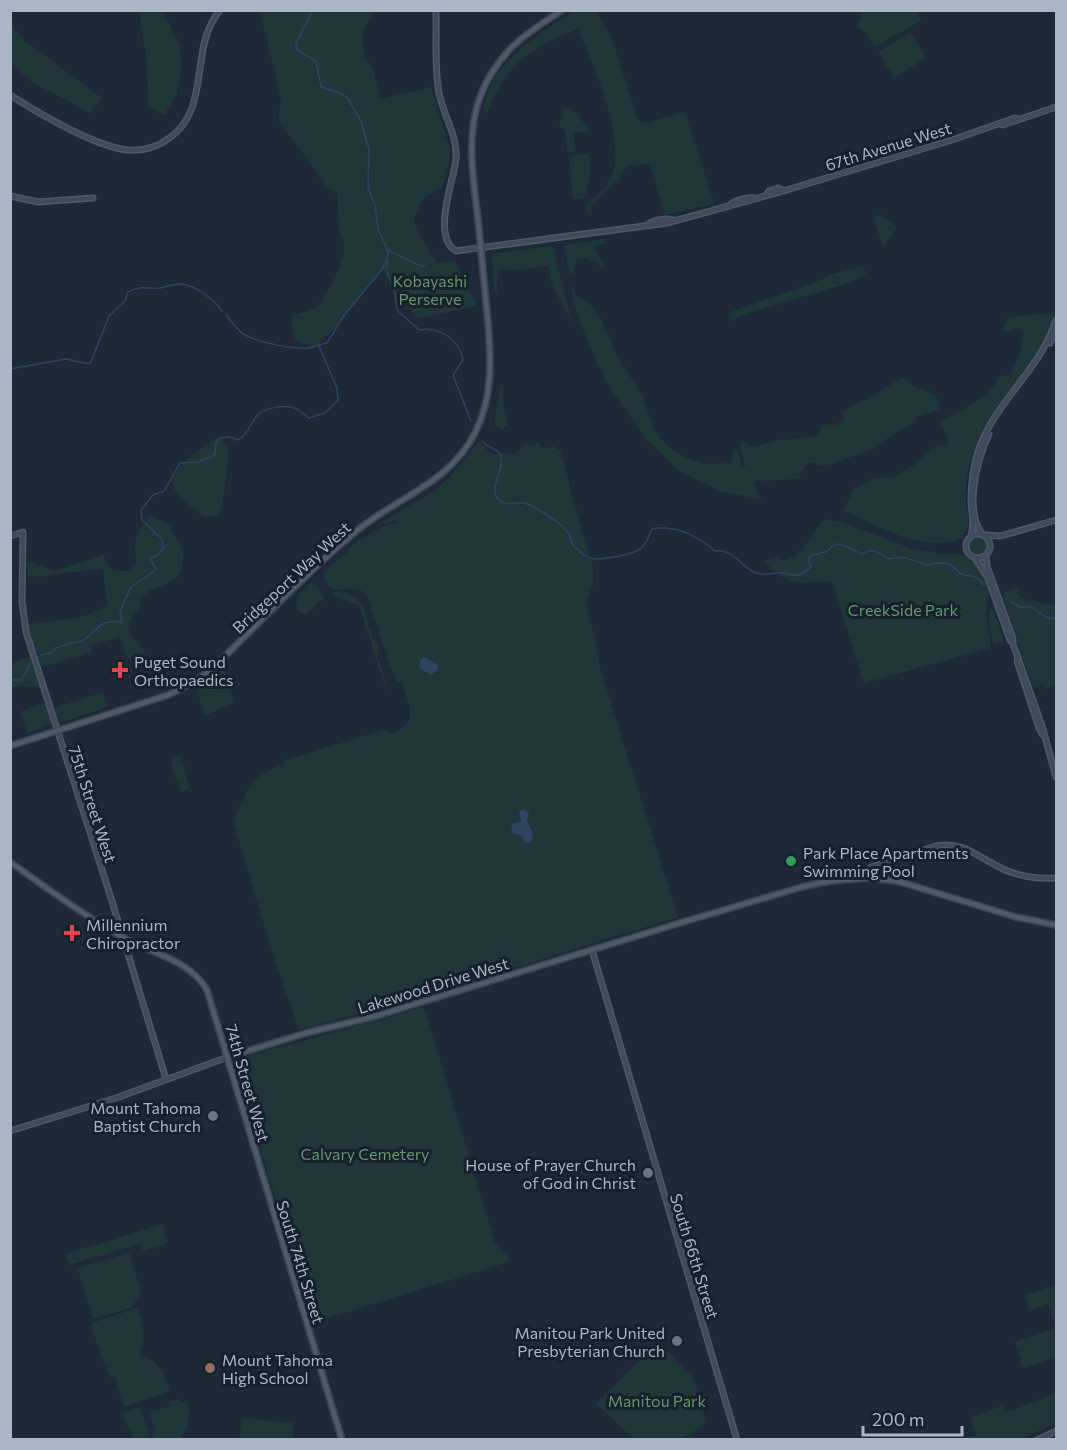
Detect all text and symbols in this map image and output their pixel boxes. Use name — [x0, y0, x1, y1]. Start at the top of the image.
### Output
street label: 67th Avenue West — [823, 118, 954, 174]
park label: Kobayashi Perserve — [393, 271, 467, 308]
street label: Bridgeport Way West — [228, 517, 354, 637]
park label: CreekSide Park — [848, 600, 958, 619]
place label: Puget Sound Orthopaedics — [134, 652, 234, 689]
marker: Puget Sound Orthopaedics — [111, 661, 129, 679]
street label: 75th Street West — [65, 743, 121, 865]
place label: Park Place Apartments Swimming Pool — [803, 843, 969, 880]
marker: Park Place Apartments Swimming Pool — [784, 854, 798, 868]
place label: Millennium Chiropractor — [86, 915, 181, 952]
marker: Millennium Chiropractor — [63, 924, 81, 942]
street label: Lakewood Drive West — [355, 953, 511, 1017]
street label: 74th Street West — [222, 1022, 274, 1144]
place label: Mount Tahoma Baptist Church — [90, 1098, 201, 1135]
marker: Mount Tahoma Baptist Church — [206, 1109, 220, 1123]
park label: Calvary Cemetery — [301, 1144, 429, 1163]
place label: House of Prayer Church of God in Christ — [465, 1155, 636, 1192]
marker: House of Prayer Church of God in Christ — [641, 1166, 655, 1180]
street label: South 66th Street — [667, 1191, 723, 1321]
street label: South 74th Street — [273, 1198, 329, 1326]
place label: Manitou Park United Presbyterian Church — [515, 1323, 665, 1360]
marker: Manitou Park United Presbyterian Church — [670, 1334, 684, 1348]
place label: Mount Tahoma High School — [222, 1350, 333, 1387]
marker: Mount Tahoma High School — [203, 1361, 217, 1375]
park label: Manitou Park — [608, 1391, 706, 1410]
scale bar — [863, 1399, 962, 1437]
text: 200 m — [872, 1408, 925, 1430]

